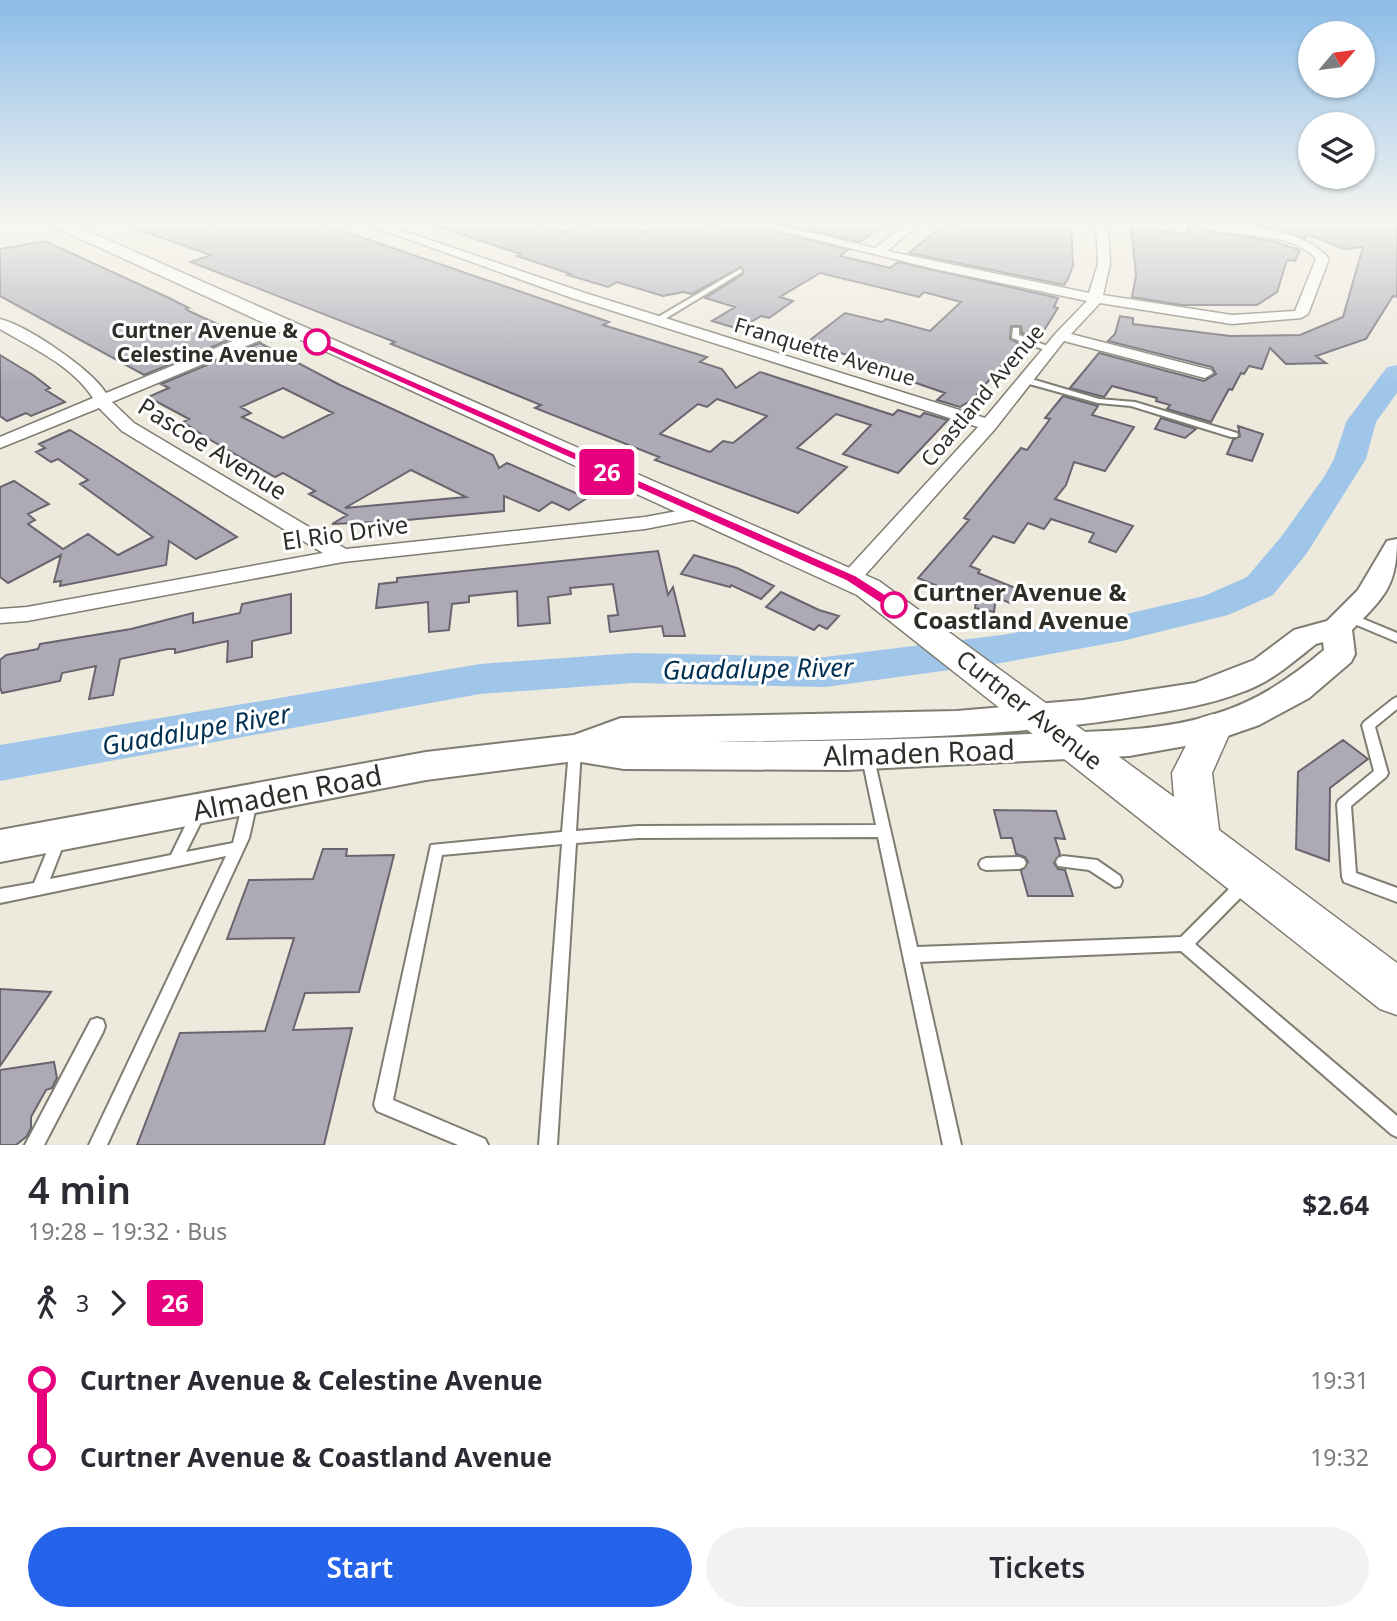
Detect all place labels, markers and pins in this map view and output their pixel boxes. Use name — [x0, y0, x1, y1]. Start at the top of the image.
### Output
place label: Curtner Avenue & Celestine Avenue — [111, 316, 298, 368]
marker: Curtner Avenue & Celestine Avenue — [304, 329, 330, 355]
place label: Curtner Avenue & Coastland Avenue — [913, 575, 1129, 636]
marker: Curtner Avenue & Coastland Avenue — [881, 592, 907, 618]

